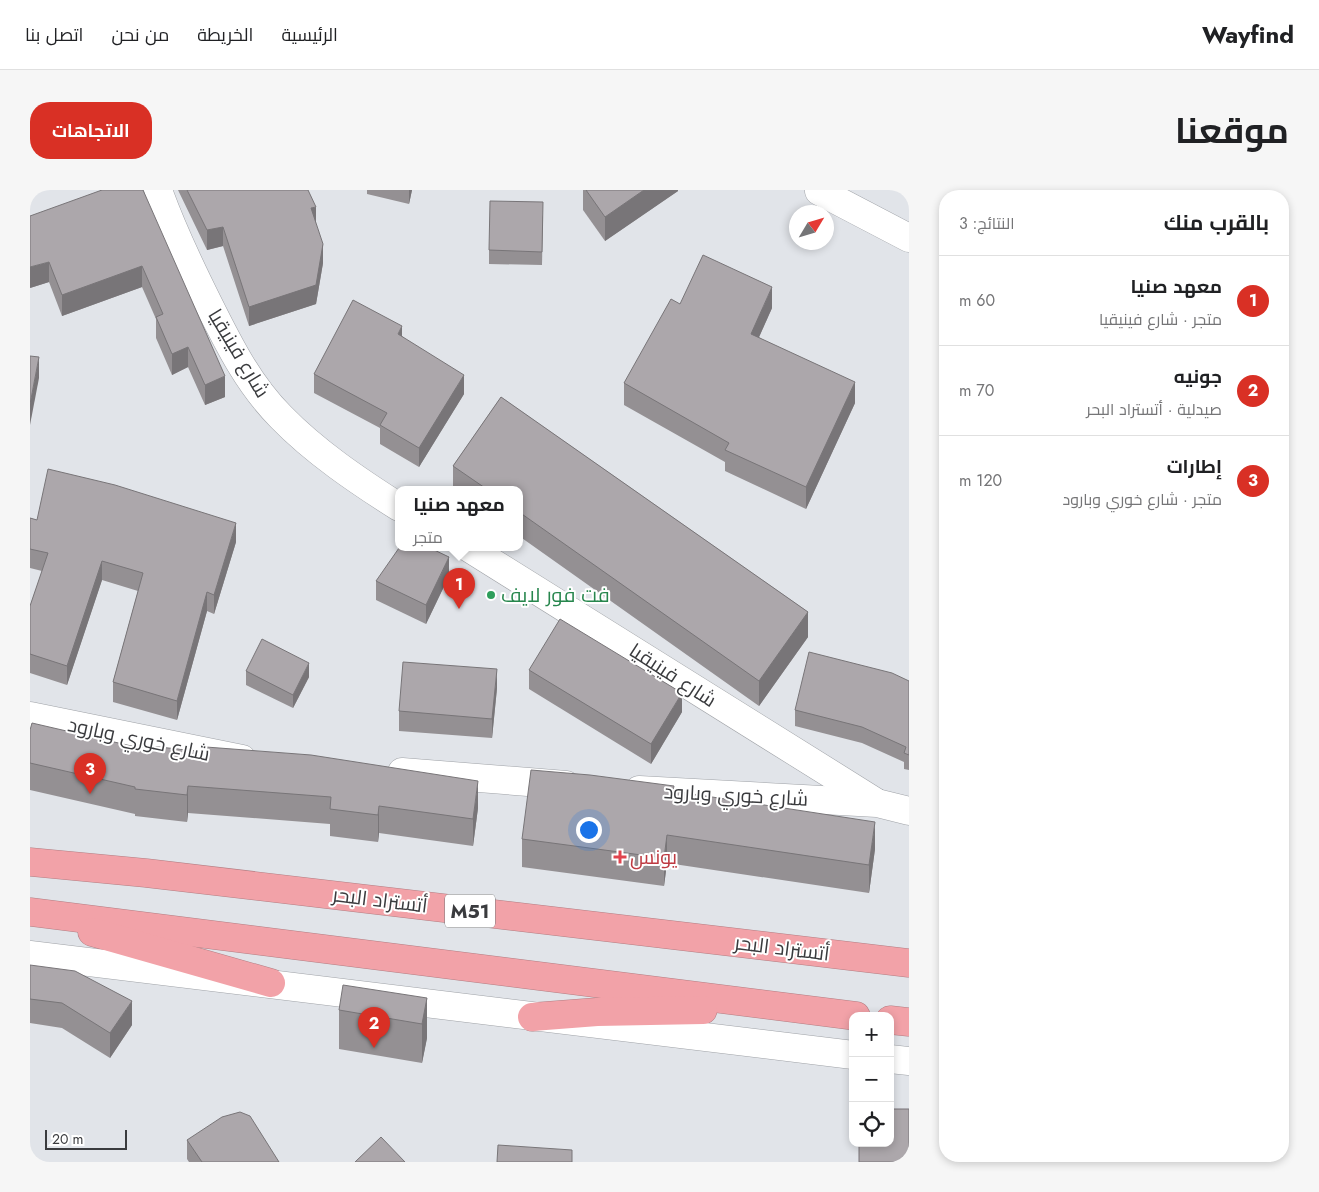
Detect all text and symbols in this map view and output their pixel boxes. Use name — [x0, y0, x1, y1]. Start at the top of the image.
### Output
text: Wayfind — [1202, 17, 1294, 52]
text: اتصل بنا — [25, 22, 83, 48]
text: من نحن — [111, 22, 169, 48]
text: الخريطة — [197, 22, 253, 48]
text: الرئيسية — [281, 22, 338, 48]
button: الاتجاهات — [30, 102, 152, 159]
text: موقعنا — [1175, 106, 1289, 156]
north arrow — [789, 205, 834, 250]
text: بالقرب منك — [1164, 208, 1269, 238]
text: النتائج: 3 — [959, 212, 1015, 235]
text: معهد صنيا — [1131, 273, 1222, 300]
text: 60 m — [959, 289, 995, 312]
text: 1 — [1249, 289, 1257, 312]
street label: شارع فينيقيا — [201, 303, 277, 403]
text: متجر · شارع فينيقيا — [1099, 308, 1222, 331]
text: جونيه — [1174, 363, 1222, 390]
text: 70 m — [959, 379, 994, 402]
text: 2 — [1248, 379, 1258, 402]
text: صيدلية · أتستراد البحر — [1086, 398, 1222, 421]
text: إطارات — [1167, 453, 1222, 480]
text: 120 m — [959, 469, 1002, 492]
text: 3 — [1248, 469, 1258, 492]
popup — [395, 486, 523, 551]
text: متجر · شارع خوري وبارود — [1063, 488, 1222, 511]
text: معهد صنيا — [413, 491, 505, 518]
text: متجر — [413, 526, 443, 549]
pin: 1 — [443, 568, 475, 609]
place label: فت فور لايف — [501, 581, 610, 610]
marker: فت فور لايف — [485, 589, 497, 601]
street label: شارع فينيقيا — [623, 636, 722, 715]
street label: شارع خوري وبارود — [65, 710, 213, 770]
pin: 3 — [74, 753, 106, 794]
street label: شارع خوري وبارود — [663, 777, 809, 815]
your location — [576, 817, 602, 843]
place label: يونس — [630, 843, 678, 872]
marker: يونس — [614, 851, 626, 863]
street label: أتستراد البحر — [330, 880, 429, 921]
road number: M51 — [445, 894, 495, 928]
street label: أتستراد البحر — [732, 928, 831, 969]
pin: 2 — [358, 1007, 390, 1048]
map controls — [849, 1012, 894, 1147]
button: + — [849, 1012, 894, 1057]
button: − — [849, 1057, 894, 1102]
button: locate — [849, 1102, 894, 1147]
scale bar — [45, 1127, 128, 1150]
text: 20 m — [52, 1129, 84, 1149]

